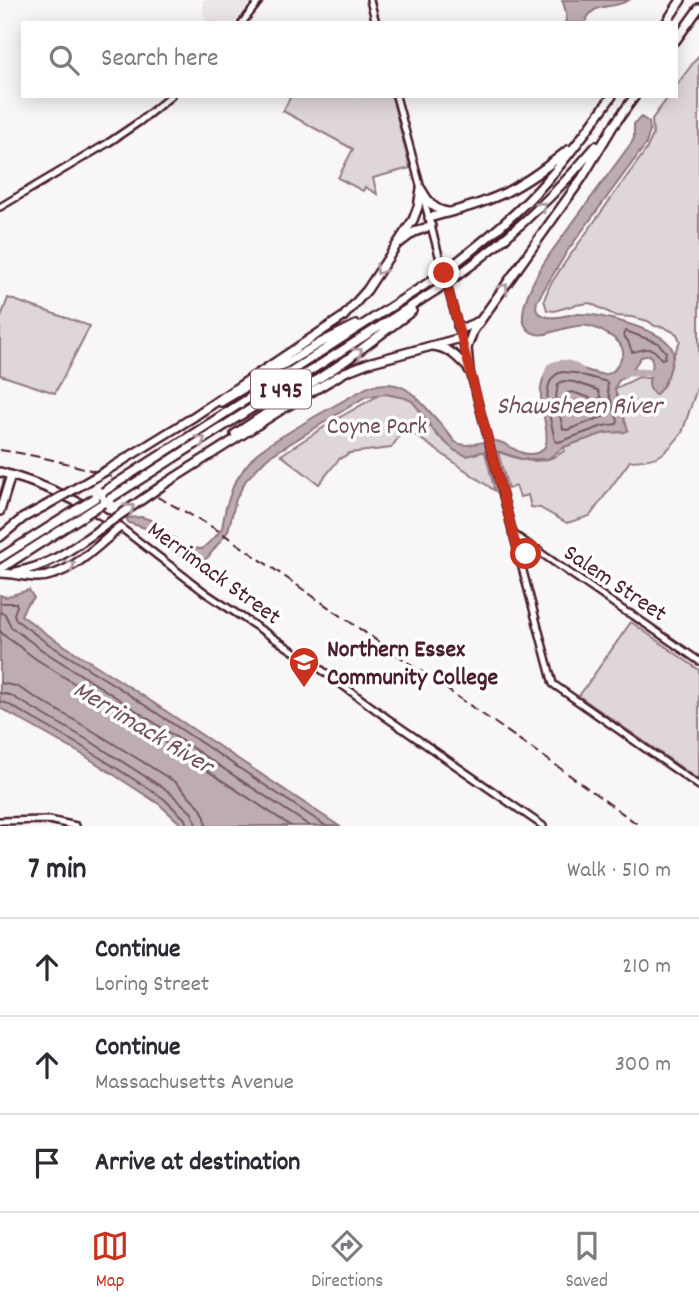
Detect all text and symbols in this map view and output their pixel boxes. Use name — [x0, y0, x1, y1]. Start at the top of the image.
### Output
search box — [21, 21, 678, 98]
icon: search — [45, 41, 83, 79]
text: Search here — [101, 41, 219, 78]
one-way arrow — [534, 201, 547, 214]
route end — [428, 257, 459, 288]
one-way arrow — [376, 263, 389, 276]
one-way arrow — [495, 283, 508, 296]
one-way arrow — [350, 348, 363, 360]
road number: I 495 — [251, 370, 311, 408]
water label: Shawsheen River — [496, 389, 665, 426]
park label: Coyne Park — [327, 411, 427, 445]
one-way arrow — [194, 436, 207, 449]
one-way arrow — [122, 504, 135, 517]
street label: Merrimack Street — [139, 514, 287, 635]
street label: Salem Street — [556, 537, 673, 632]
route start — [510, 538, 541, 569]
one-way arrow — [64, 561, 77, 574]
place label: Northern Essex Community College — [327, 634, 498, 696]
school or university icon: Northern Essex Community College — [287, 645, 321, 689]
water label: Merrimack River — [65, 673, 222, 787]
text: 7 min — [28, 850, 86, 893]
text: Walk · 510 m — [567, 855, 671, 888]
text: Continue — [95, 932, 180, 969]
icon: ahead — [28, 948, 66, 986]
text: 210 m — [622, 951, 671, 984]
text: Loring Street — [95, 969, 209, 1002]
text: Continue — [95, 1030, 180, 1067]
icon: ahead — [28, 1046, 66, 1084]
text: 300 m — [615, 1049, 671, 1082]
text: Massachusetts Avenue — [95, 1067, 294, 1100]
icon: arrive — [28, 1144, 66, 1182]
text: Arrive at destination — [95, 1145, 300, 1182]
tab: Map — [91, 1227, 129, 1296]
tab: Directions — [311, 1227, 383, 1296]
tab: Saved — [565, 1227, 608, 1296]

